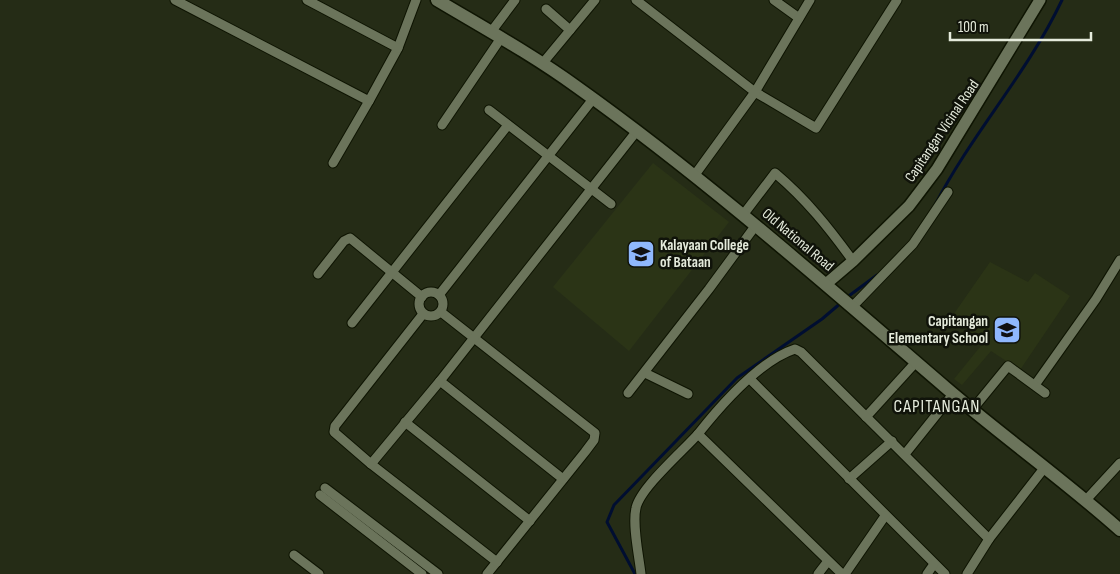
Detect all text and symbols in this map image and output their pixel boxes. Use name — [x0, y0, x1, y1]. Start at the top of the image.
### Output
scale bar — [950, 10, 1091, 42]
text: 100 m — [958, 18, 989, 37]
street label: Capitangan Vicinal Road — [901, 76, 983, 186]
street label: Old National Road — [758, 204, 838, 276]
place label: Kalayaan College of Bataan — [660, 236, 749, 272]
school or university icon: Kalayaan College of Bataan — [626, 239, 656, 269]
place label: Capitangan Elementary School — [889, 312, 988, 348]
school or university icon: Capitangan Elementary School — [992, 315, 1022, 345]
district label: CAPITANGAN — [893, 396, 981, 417]

